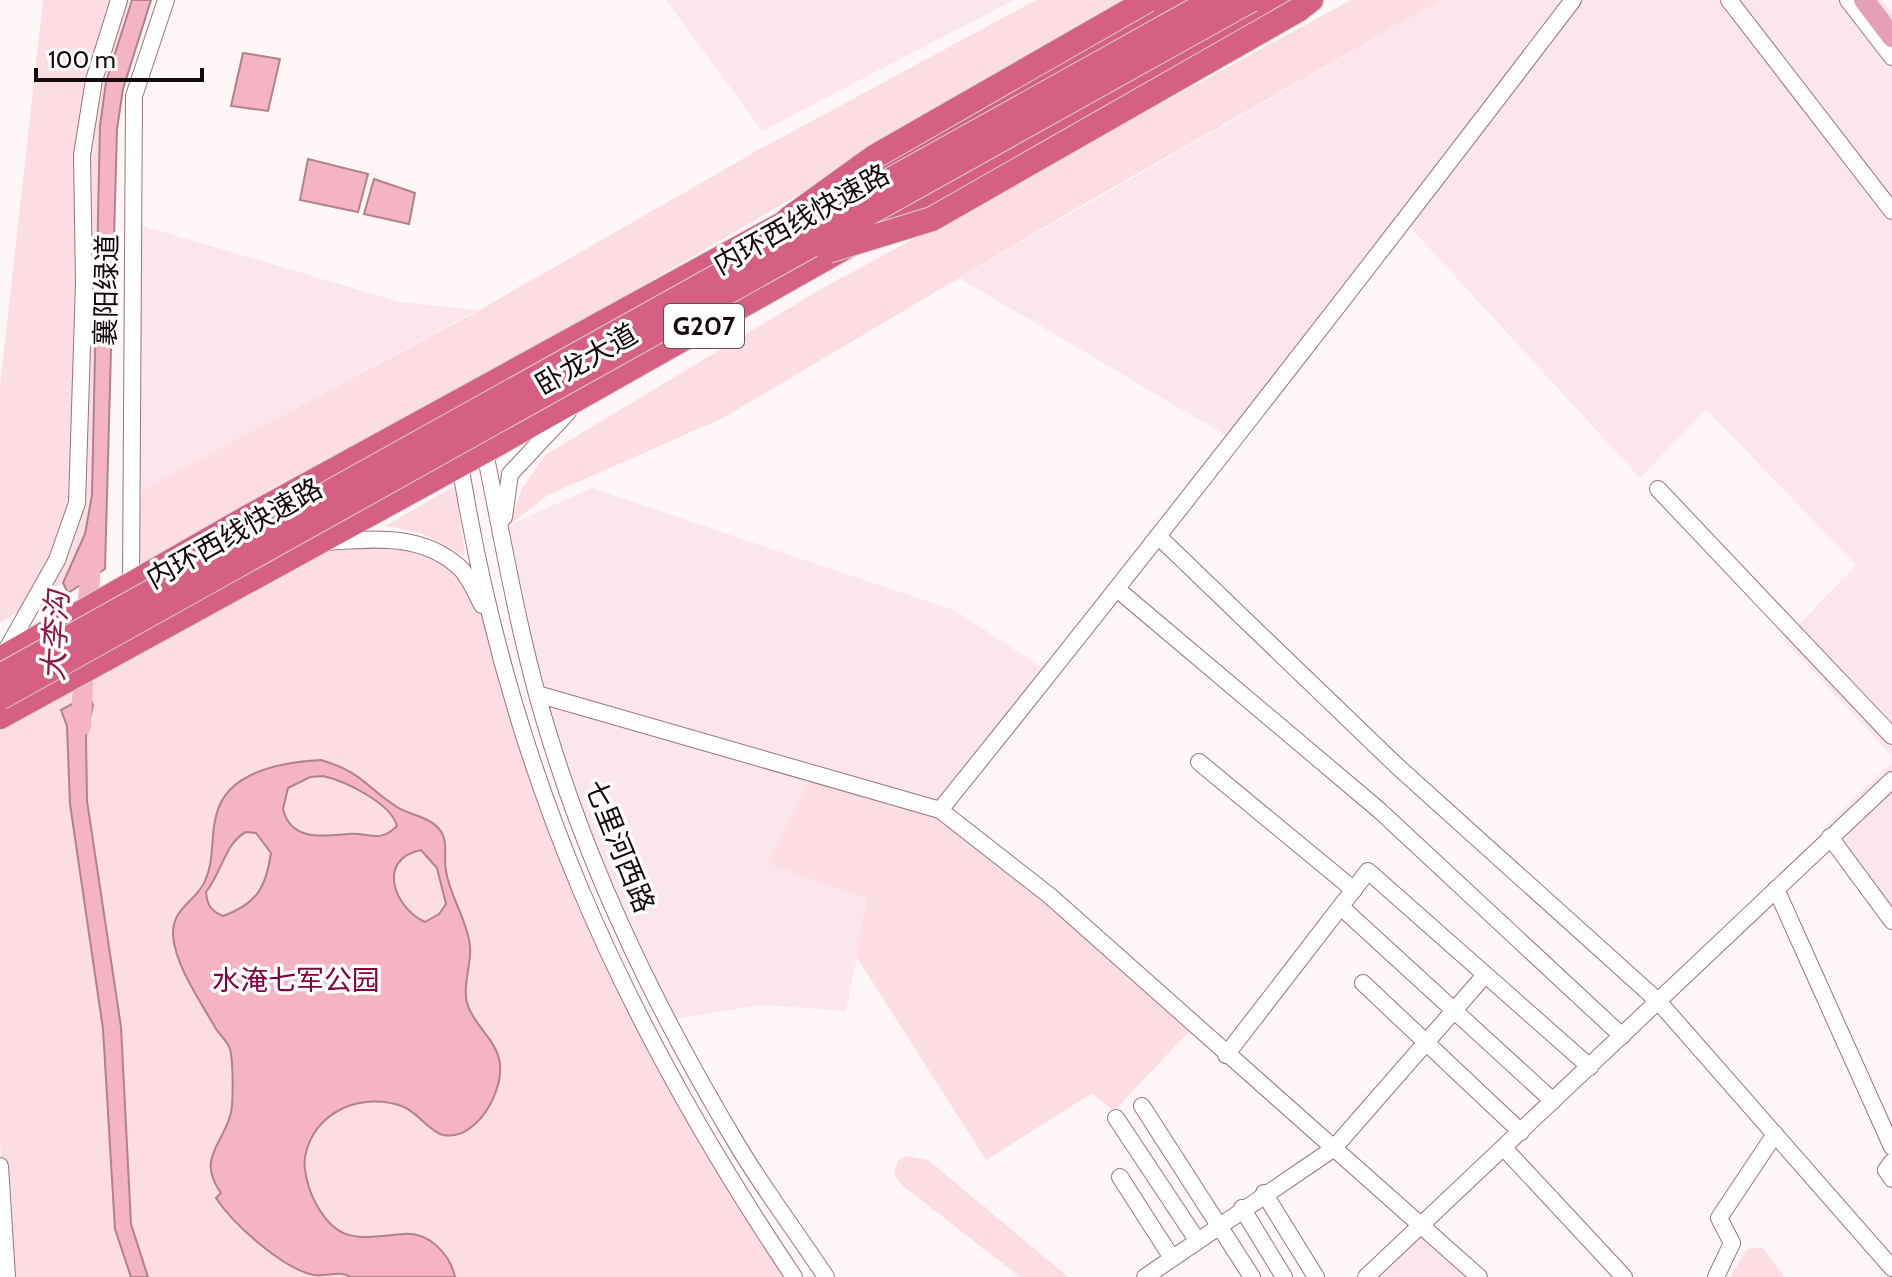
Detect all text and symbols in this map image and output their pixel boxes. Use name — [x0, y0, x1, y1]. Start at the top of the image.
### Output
scale bar — [36, 32, 202, 82]
text: 100 m — [48, 45, 116, 74]
street label: 内环西线快速路 — [707, 157, 895, 281]
street label: 襄阳绿道 — [88, 234, 124, 346]
road number: G207 — [664, 304, 744, 348]
street label: 卧龙大道 — [529, 316, 643, 402]
street label: 内环西线快速路 — [140, 471, 328, 595]
water label: 大李沟 — [34, 587, 76, 682]
street label: 七里河西路 — [578, 775, 662, 917]
park label: 水淹七军公园 — [212, 963, 380, 997]

